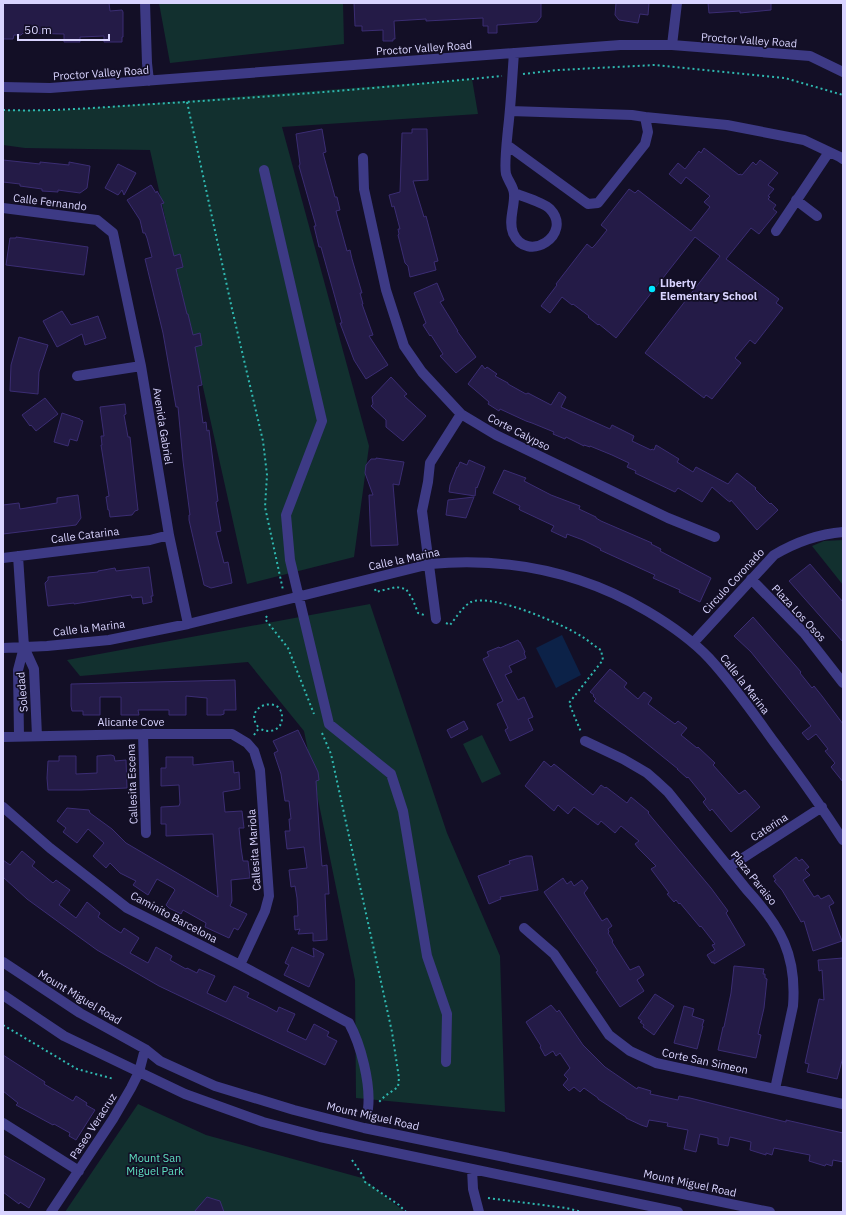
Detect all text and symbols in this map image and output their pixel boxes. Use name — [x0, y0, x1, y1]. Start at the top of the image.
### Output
scale bar — [18, 16, 109, 42]
text: 50 m — [24, 22, 52, 37]
street label: Proctor Valley Road — [700, 30, 798, 50]
street label: Proctor Valley Road — [375, 38, 473, 58]
street label: Proctor Valley Road — [52, 63, 150, 83]
street label: Calle Fernando — [12, 191, 88, 213]
place label: Liberty Elementary School — [660, 276, 758, 303]
marker: Liberty Elementary School — [647, 284, 657, 294]
street label: Avenida Gabriel — [150, 387, 176, 465]
street label: Corte Calypso — [485, 410, 553, 454]
street label: Calle Catarina — [50, 524, 120, 546]
street label: Calle la Marina — [367, 545, 441, 573]
street label: Circulo Coronado — [699, 545, 767, 617]
street label: Plaza Los Osos — [769, 581, 829, 645]
street label: Calle la Marina — [52, 617, 126, 639]
street label: Calle la Marina — [717, 651, 773, 717]
street label: Soledad — [13, 671, 31, 713]
street label: Alicante Cove — [97, 715, 165, 729]
street label: Callesita Escena — [124, 743, 140, 824]
street label: Callesita Mariola — [244, 809, 264, 891]
street label: Caterina — [748, 810, 790, 844]
street label: Plaza Paraiso — [728, 848, 780, 908]
street label: Caminito Barcelona — [128, 888, 220, 946]
street label: Mount Miguel Road — [36, 967, 124, 1027]
street label: Corte San Simeon — [661, 1045, 749, 1077]
street label: Paseo Veracruz — [66, 1090, 120, 1162]
street label: Mount Miguel Road — [325, 1099, 421, 1133]
park label: Mount San Miguel Park — [126, 1151, 184, 1178]
street label: Mount Miguel Road — [642, 1166, 738, 1200]

